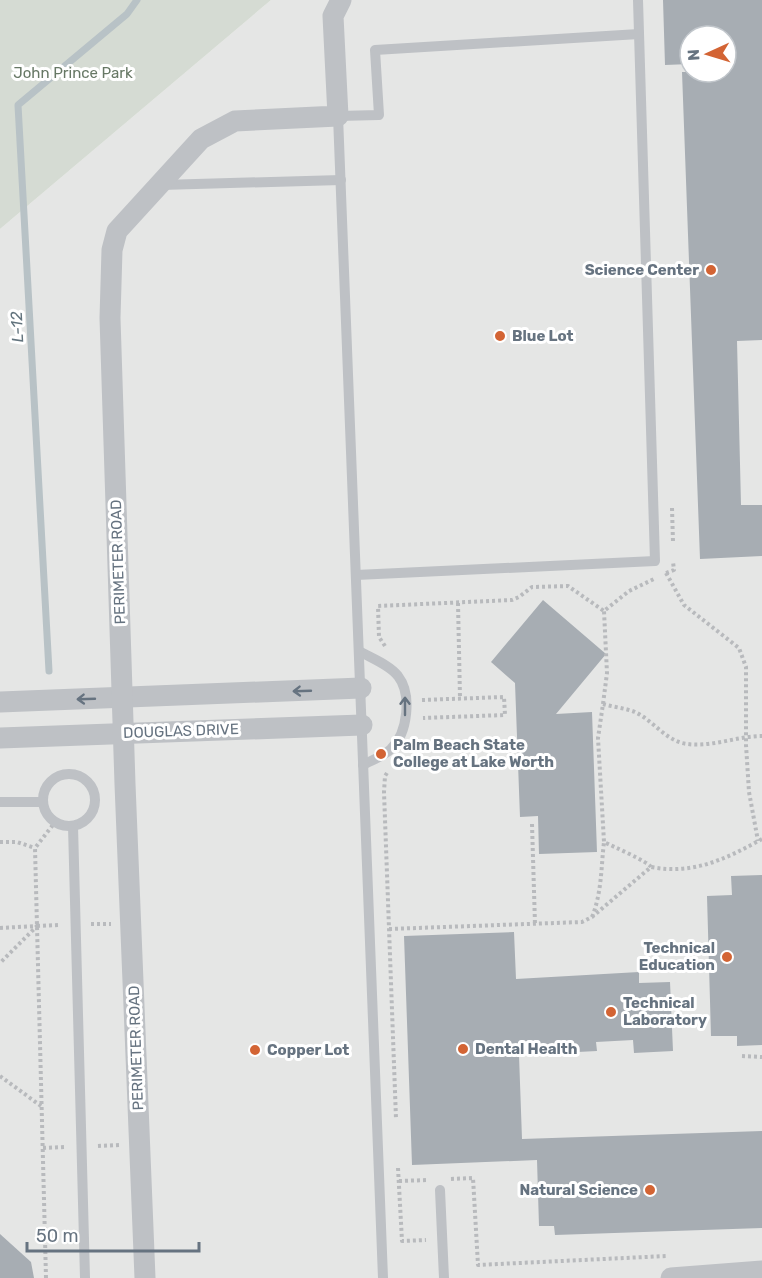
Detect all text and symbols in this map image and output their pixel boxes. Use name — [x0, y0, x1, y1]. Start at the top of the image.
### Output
north arrow — [678, 24, 738, 84]
text: N — [684, 49, 703, 61]
park label: John Prince Park — [13, 64, 133, 82]
place label: Science Center — [585, 261, 699, 279]
marker: Science Center — [704, 263, 718, 277]
water label: L-12 — [7, 310, 27, 343]
place label: Blue Lot — [512, 327, 574, 345]
marker: Blue Lot — [493, 329, 507, 343]
street label: PERIMETER ROAD — [107, 499, 129, 625]
one-way arrow — [293, 685, 313, 696]
one-way arrow — [77, 694, 97, 705]
one-way arrow — [399, 696, 411, 716]
street label: DOUGLAS DRIVE — [123, 720, 239, 742]
place label: Palm Beach State College at Lake Worth — [393, 736, 554, 771]
marker: Palm Beach State College at Lake Worth — [374, 747, 388, 761]
place label: Technical Education — [639, 939, 715, 974]
marker: Technical Education — [720, 950, 734, 964]
street label: PERIMETER ROAD — [125, 985, 147, 1111]
place label: Technical Laboratory — [623, 994, 707, 1029]
marker: Technical Laboratory — [604, 1005, 618, 1019]
place label: Dental Health — [475, 1040, 578, 1058]
place label: Copper Lot — [267, 1041, 349, 1059]
marker: Dental Health — [456, 1042, 470, 1056]
marker: Copper Lot — [248, 1043, 262, 1057]
place label: Natural Science — [519, 1181, 638, 1199]
marker: Natural Science — [643, 1183, 657, 1197]
scale bar — [27, 1215, 200, 1253]
text: 50 m — [36, 1225, 79, 1247]

